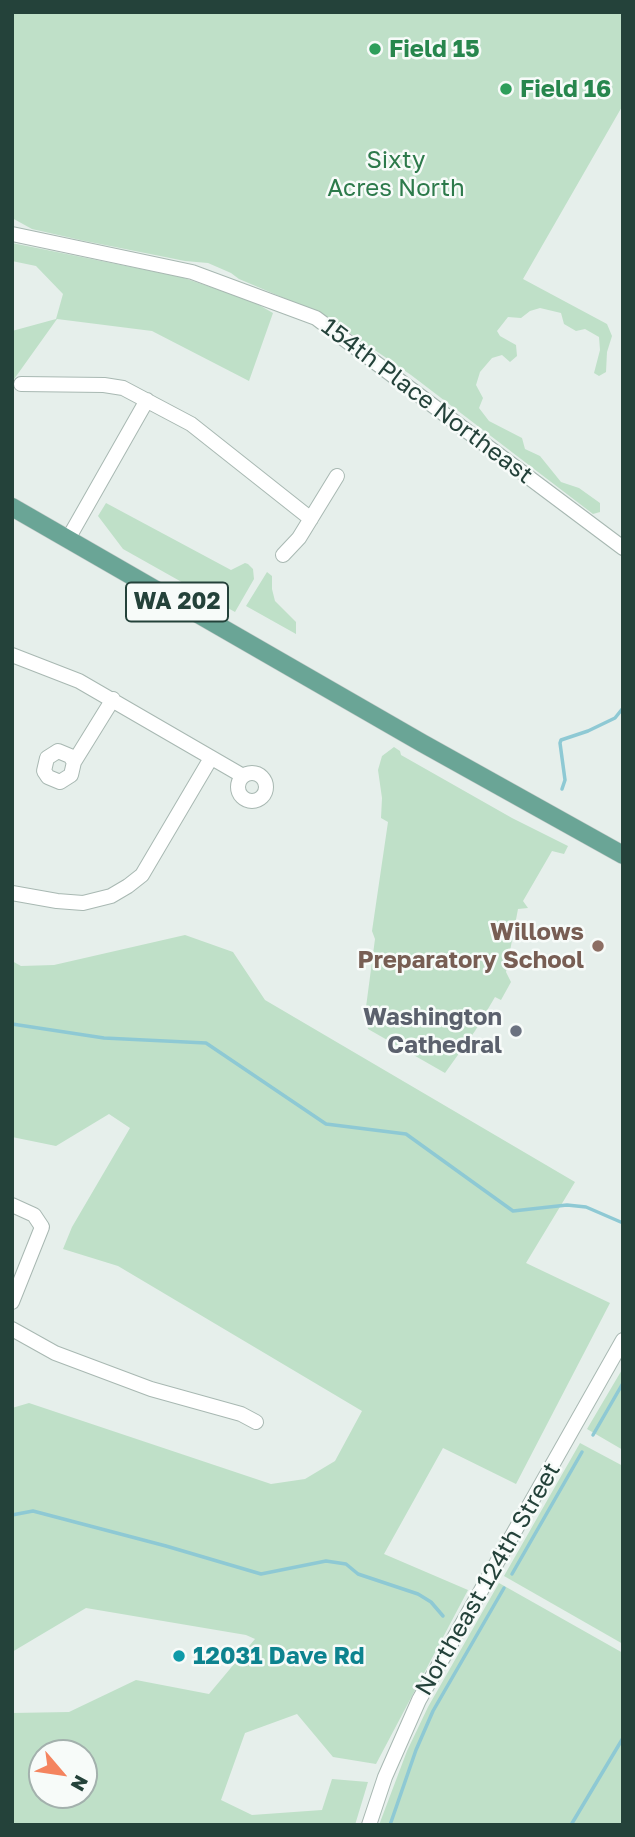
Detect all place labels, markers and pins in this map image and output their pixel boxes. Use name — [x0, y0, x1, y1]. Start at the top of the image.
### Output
place label: Field 15 — [389, 35, 480, 63]
marker: Field 15 — [367, 41, 383, 57]
place label: Field 16 — [520, 75, 611, 103]
marker: Field 16 — [498, 81, 514, 97]
place label: Willows Preparatory School — [358, 918, 584, 974]
marker: Willows Preparatory School — [590, 938, 606, 954]
place label: Washington Cathedral — [363, 1003, 502, 1059]
marker: Washington Cathedral — [508, 1023, 524, 1039]
place label: 12031 Dave Rd — [193, 1642, 364, 1670]
marker: 12031 Dave Rd — [171, 1648, 187, 1664]

